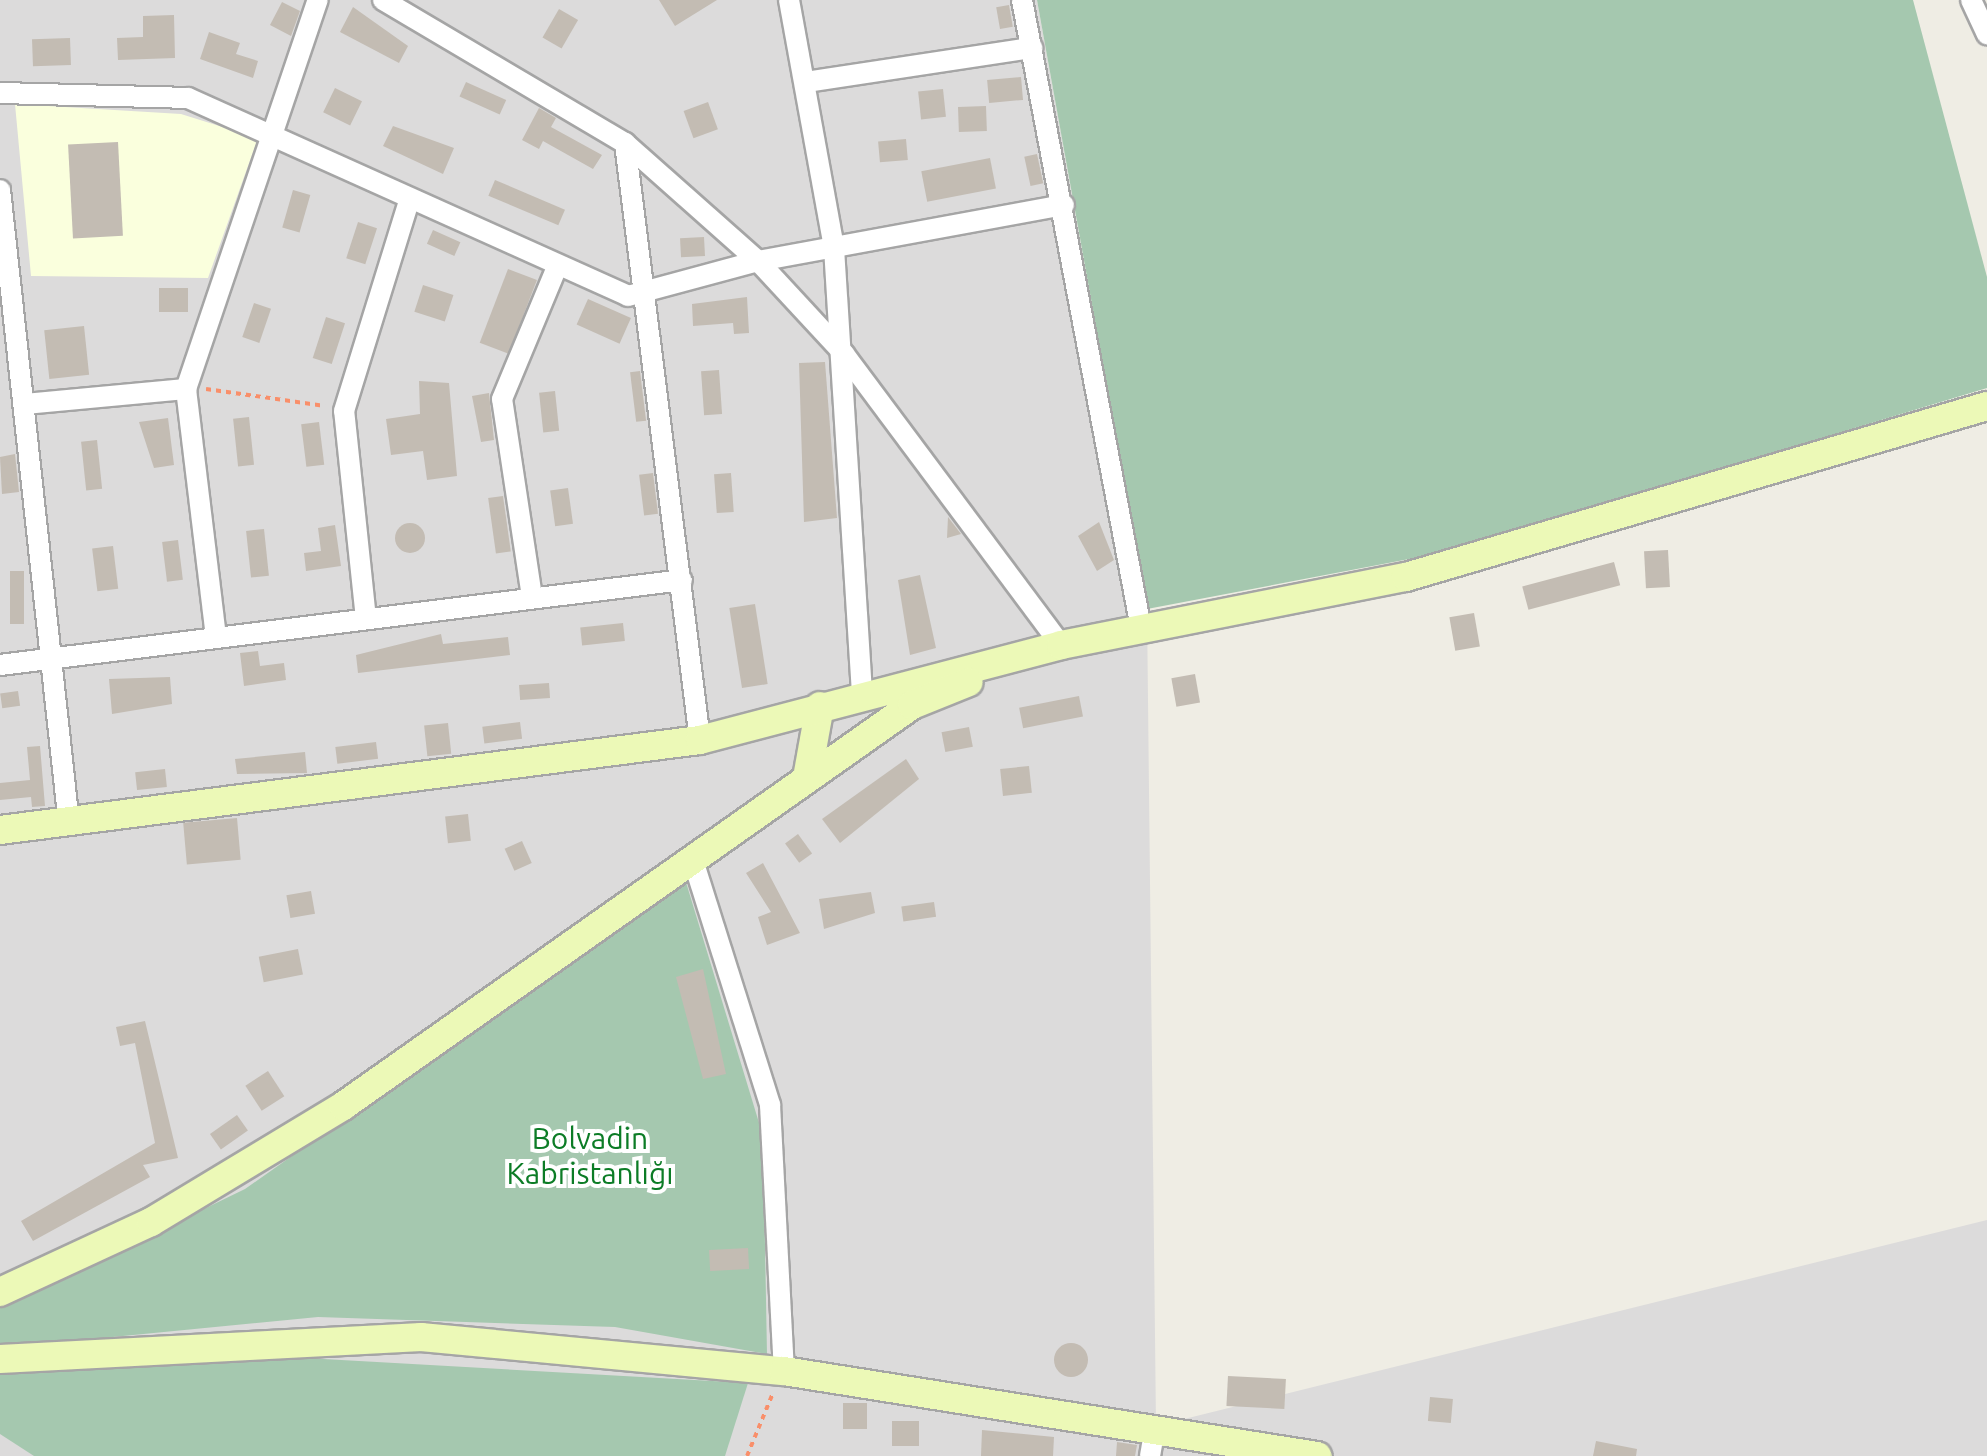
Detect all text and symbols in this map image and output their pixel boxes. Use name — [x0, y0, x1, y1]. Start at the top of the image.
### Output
park label: Bolvadin Kabristanlığı — [507, 1120, 673, 1190]

